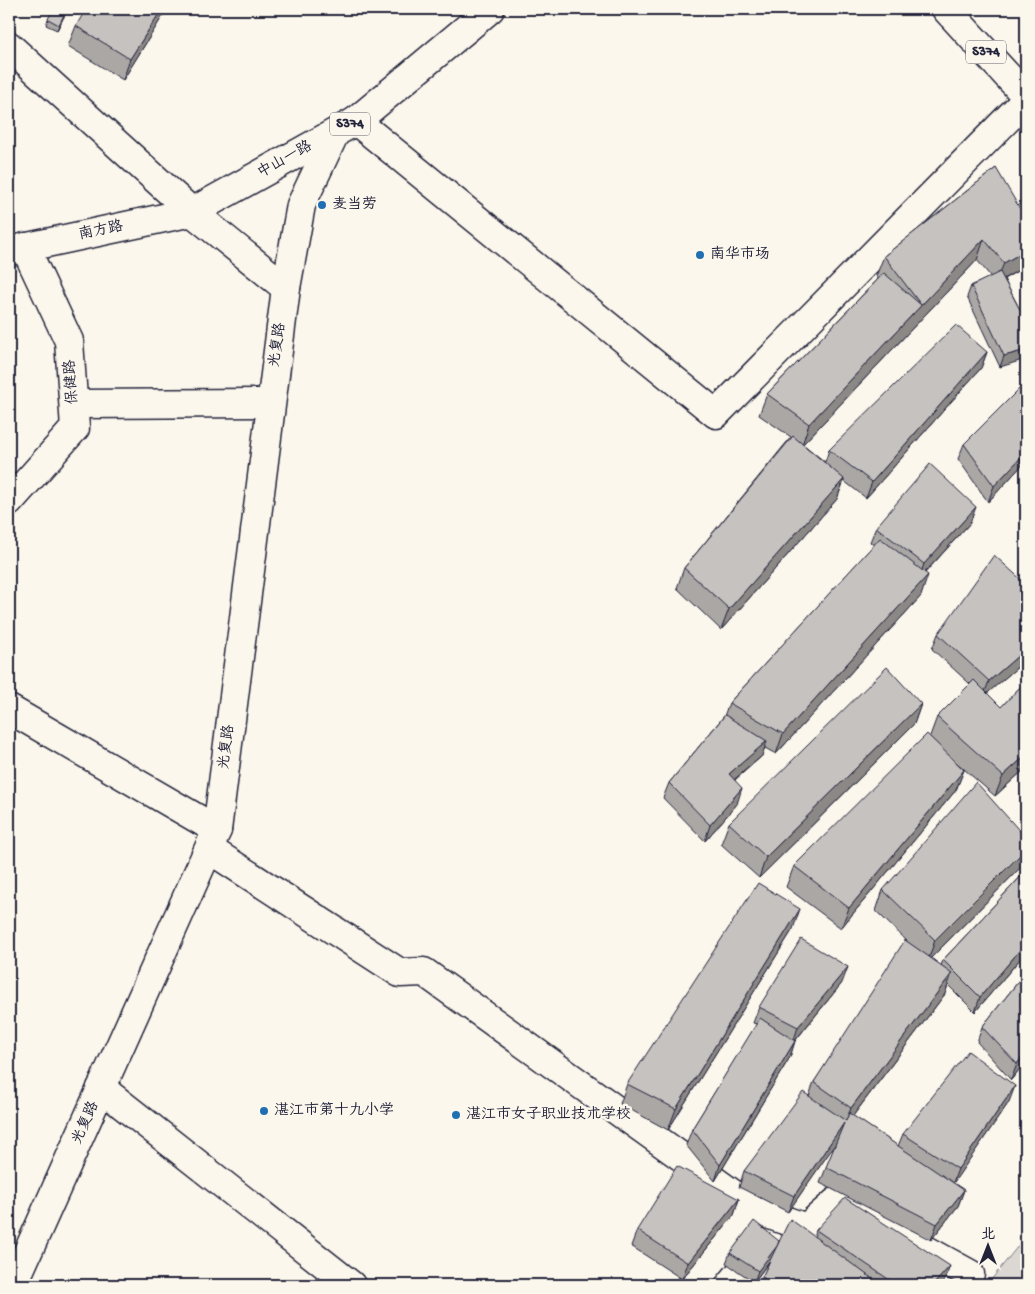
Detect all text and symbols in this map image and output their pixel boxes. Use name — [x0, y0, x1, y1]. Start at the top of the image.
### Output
road number: S374 — [966, 41, 1006, 64]
road number: S374 — [330, 112, 370, 136]
street label: 中山一路 — [254, 138, 316, 182]
place label: 麦当劳 — [332, 196, 377, 214]
marker: 麦当劳 — [316, 199, 328, 211]
street label: 南方路 — [77, 217, 125, 244]
place label: 南华市场 — [710, 245, 770, 264]
marker: 南华市场 — [694, 249, 706, 261]
street label: 光复路 — [266, 321, 290, 369]
street label: 保健路 — [61, 359, 83, 405]
street label: 光复路 — [215, 724, 239, 770]
street label: 光复路 — [69, 1099, 103, 1147]
place label: 湛江市第十九小学 — [274, 1101, 394, 1120]
marker: 湛江市第十九小学 — [258, 1105, 270, 1117]
place label: 湛江市女子职业技术学校 — [466, 1105, 631, 1124]
marker: 湛江市女子职业技术学校 — [450, 1109, 462, 1121]
north arrow — [962, 1222, 1012, 1272]
text: 北 — [981, 1227, 995, 1244]

